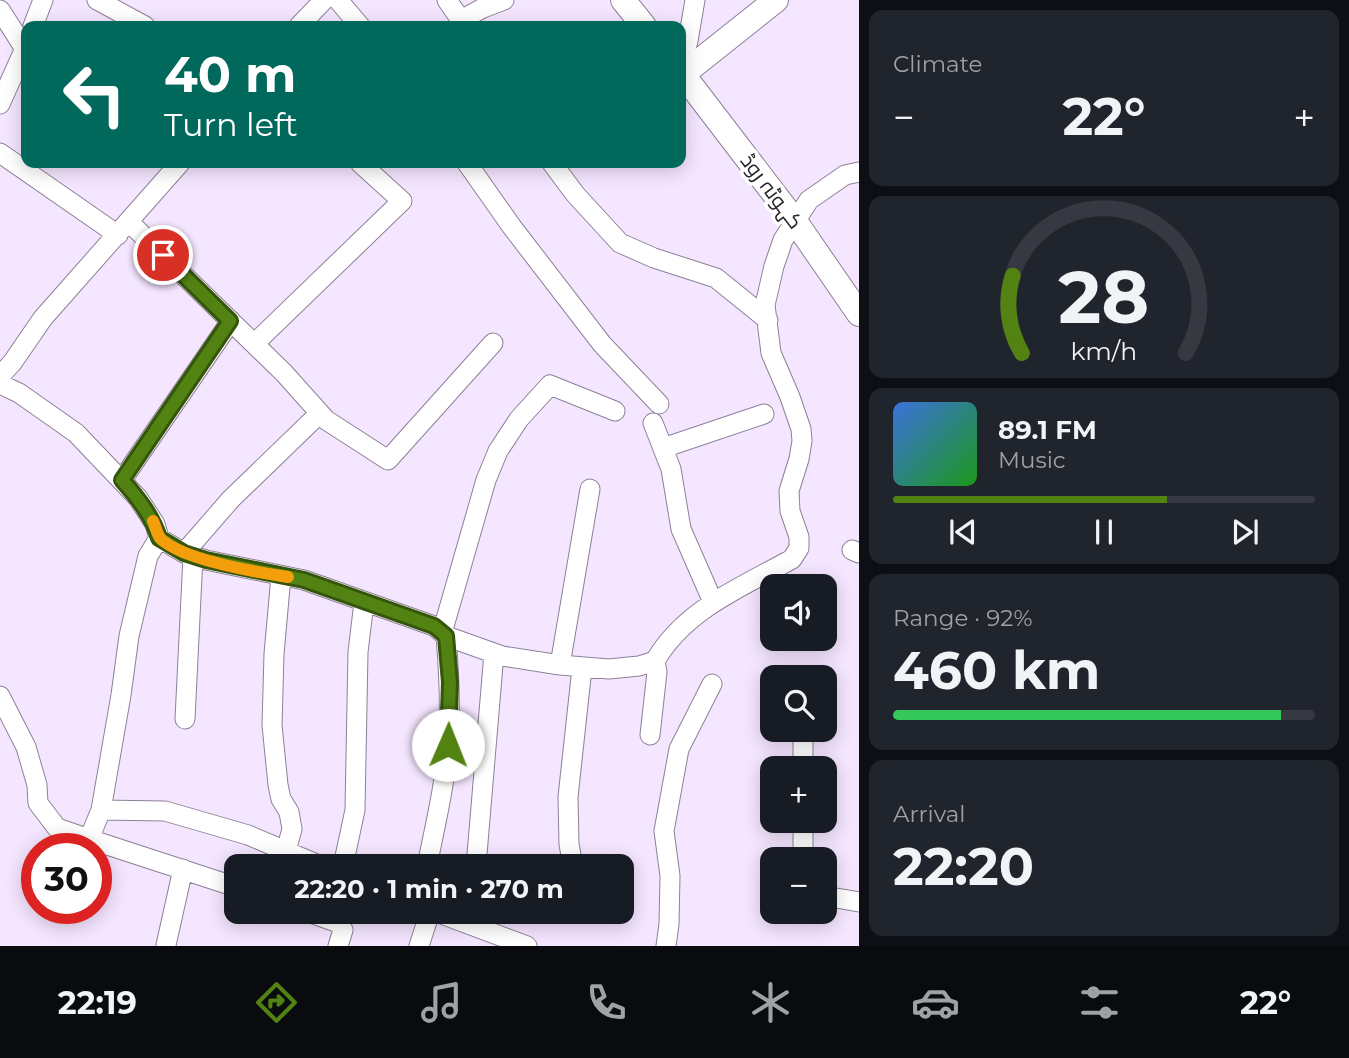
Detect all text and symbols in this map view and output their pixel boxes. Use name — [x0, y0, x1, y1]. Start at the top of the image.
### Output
text: 40 m — [164, 45, 296, 104]
icon: left — [49, 49, 140, 140]
text: Climate — [893, 50, 982, 78]
text: 22° — [1062, 85, 1146, 148]
text: − — [893, 94, 915, 141]
text: + — [1293, 94, 1315, 141]
text: Turn left — [164, 105, 298, 144]
street label: کہوٹہ روڈ — [734, 148, 808, 235]
pin — [133, 225, 193, 285]
icon: arrive — [144, 236, 182, 274]
text: 28 — [1059, 253, 1150, 341]
text: km/h — [1071, 336, 1137, 366]
text: 89.1 FM — [998, 414, 1097, 446]
text: Music — [998, 446, 1066, 474]
icon: previous — [944, 513, 982, 551]
icon: pause — [1085, 513, 1123, 551]
icon: next — [1226, 513, 1264, 551]
map controls — [760, 574, 837, 924]
button: sound — [760, 574, 837, 651]
text: Range · 92% — [893, 604, 1033, 632]
text: 460 km — [893, 639, 1100, 702]
button: search — [760, 665, 837, 742]
position arrow — [411, 708, 485, 782]
button: + — [760, 756, 837, 833]
text: Arrival — [893, 800, 966, 828]
speed limit sign: 30 — [21, 833, 112, 924]
text: 22:20 — [893, 835, 1034, 898]
button: − — [760, 847, 837, 924]
text: 22:20 · 1 min · 270 m — [294, 873, 564, 905]
icon: directions — [252, 978, 301, 1027]
icon: music — [417, 978, 466, 1027]
icon: phone — [582, 978, 631, 1027]
icon: climate — [746, 978, 795, 1027]
icon: car — [911, 978, 960, 1027]
icon: filters — [1075, 978, 1124, 1027]
text: 22:19 — [58, 983, 137, 1022]
text: 22° — [1240, 983, 1291, 1022]

